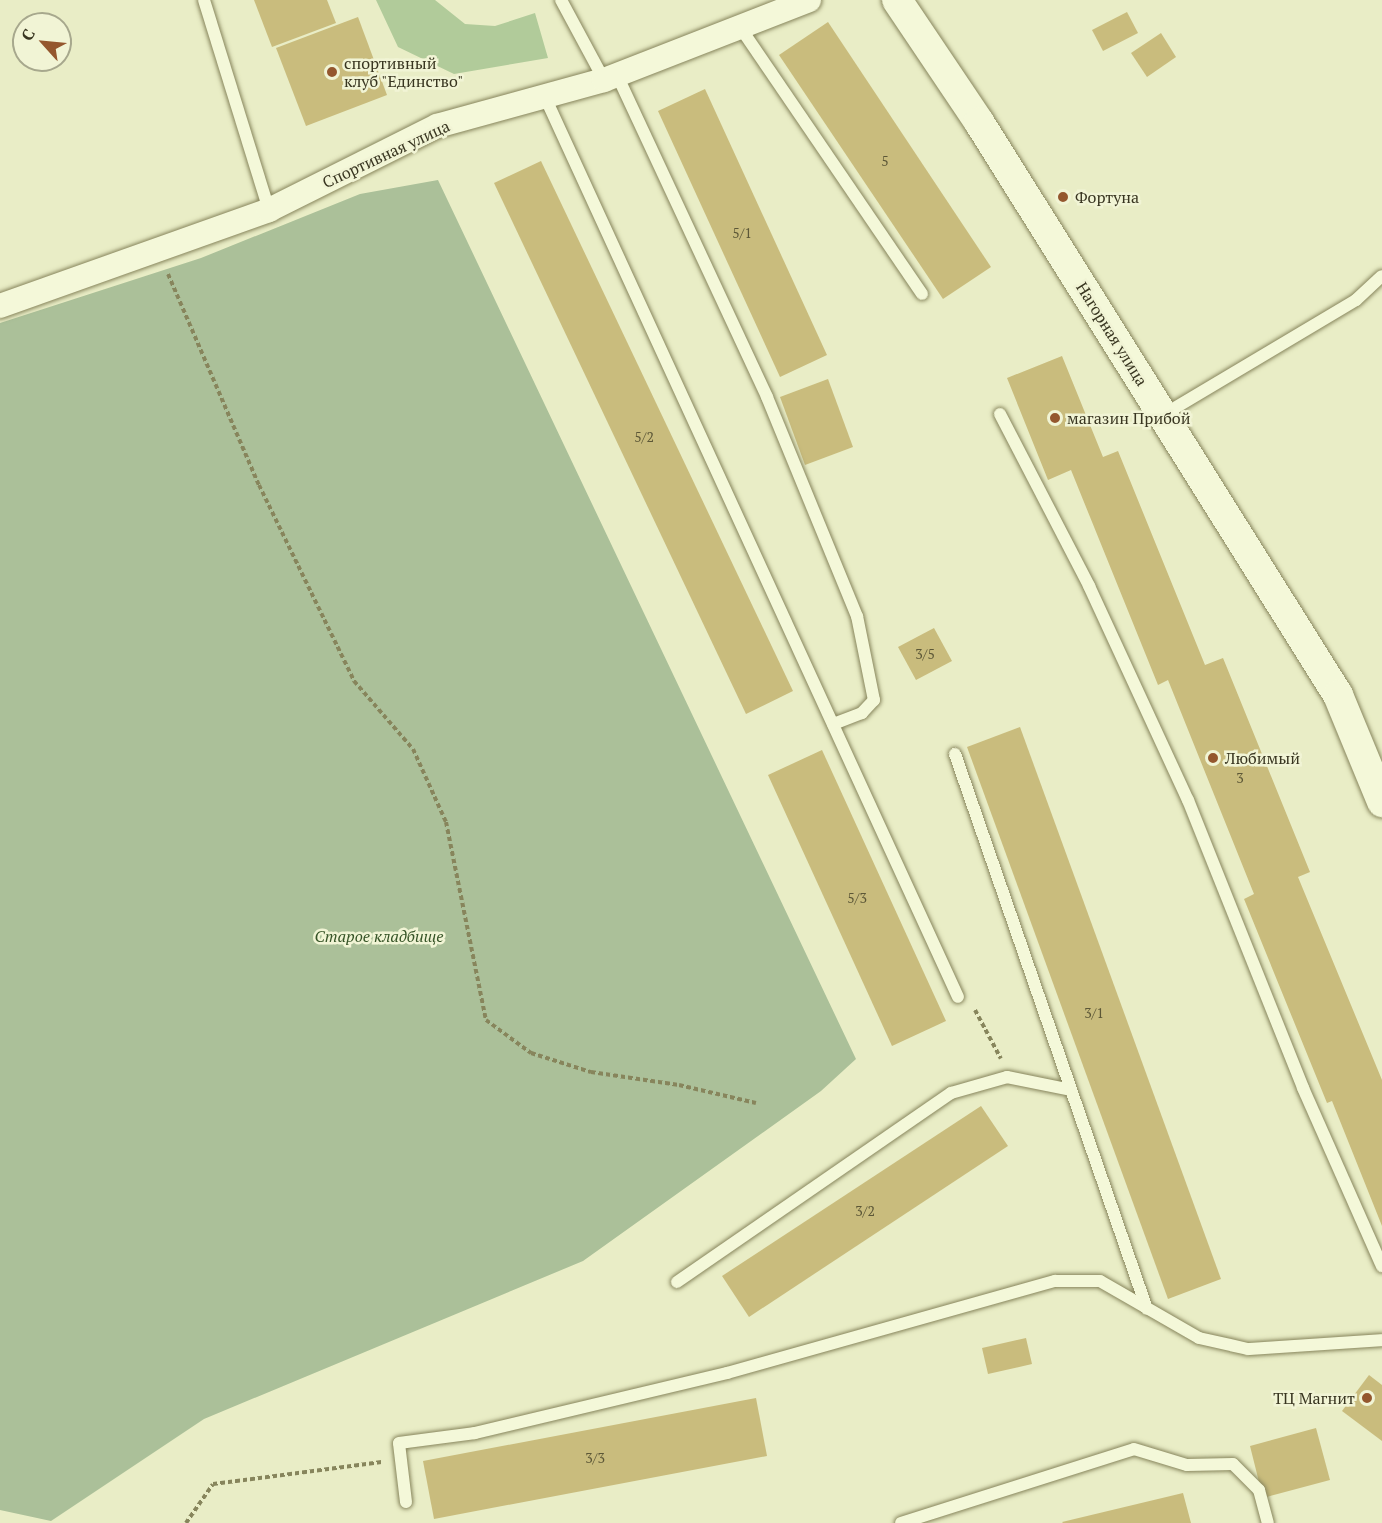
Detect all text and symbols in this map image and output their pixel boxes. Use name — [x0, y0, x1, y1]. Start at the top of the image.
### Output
north arrow — [12, 12, 72, 72]
text: С — [16, 25, 40, 44]
place label: спортивный клуб "Единство" — [344, 53, 464, 91]
marker: спортивный клуб "Единство" — [325, 65, 339, 79]
street label: Спортивная улица — [319, 116, 453, 192]
house number: 5 — [881, 153, 889, 169]
place label: Фортуна — [1075, 187, 1139, 207]
marker: Фортуна — [1056, 190, 1070, 204]
house number: 5/1 — [732, 225, 752, 241]
street label: Нагорная улица — [1072, 279, 1152, 389]
place label: магазин Прибой — [1067, 408, 1190, 428]
marker: магазин Прибой — [1048, 411, 1062, 425]
house number: 5/2 — [634, 429, 654, 445]
house number: 3/5 — [915, 646, 935, 662]
place label: Любимый — [1225, 748, 1300, 768]
marker: Любимый — [1206, 751, 1220, 765]
house number: 3 — [1236, 770, 1244, 786]
house number: 5/3 — [847, 890, 867, 906]
park label: Старое кладбище — [314, 926, 444, 946]
house number: 3/1 — [1084, 1005, 1104, 1021]
house number: 3/2 — [855, 1203, 875, 1219]
place label: ТЦ Магнит — [1273, 1388, 1355, 1408]
marker: ТЦ Магнит — [1360, 1391, 1374, 1405]
house number: 3/3 — [585, 1450, 605, 1466]

